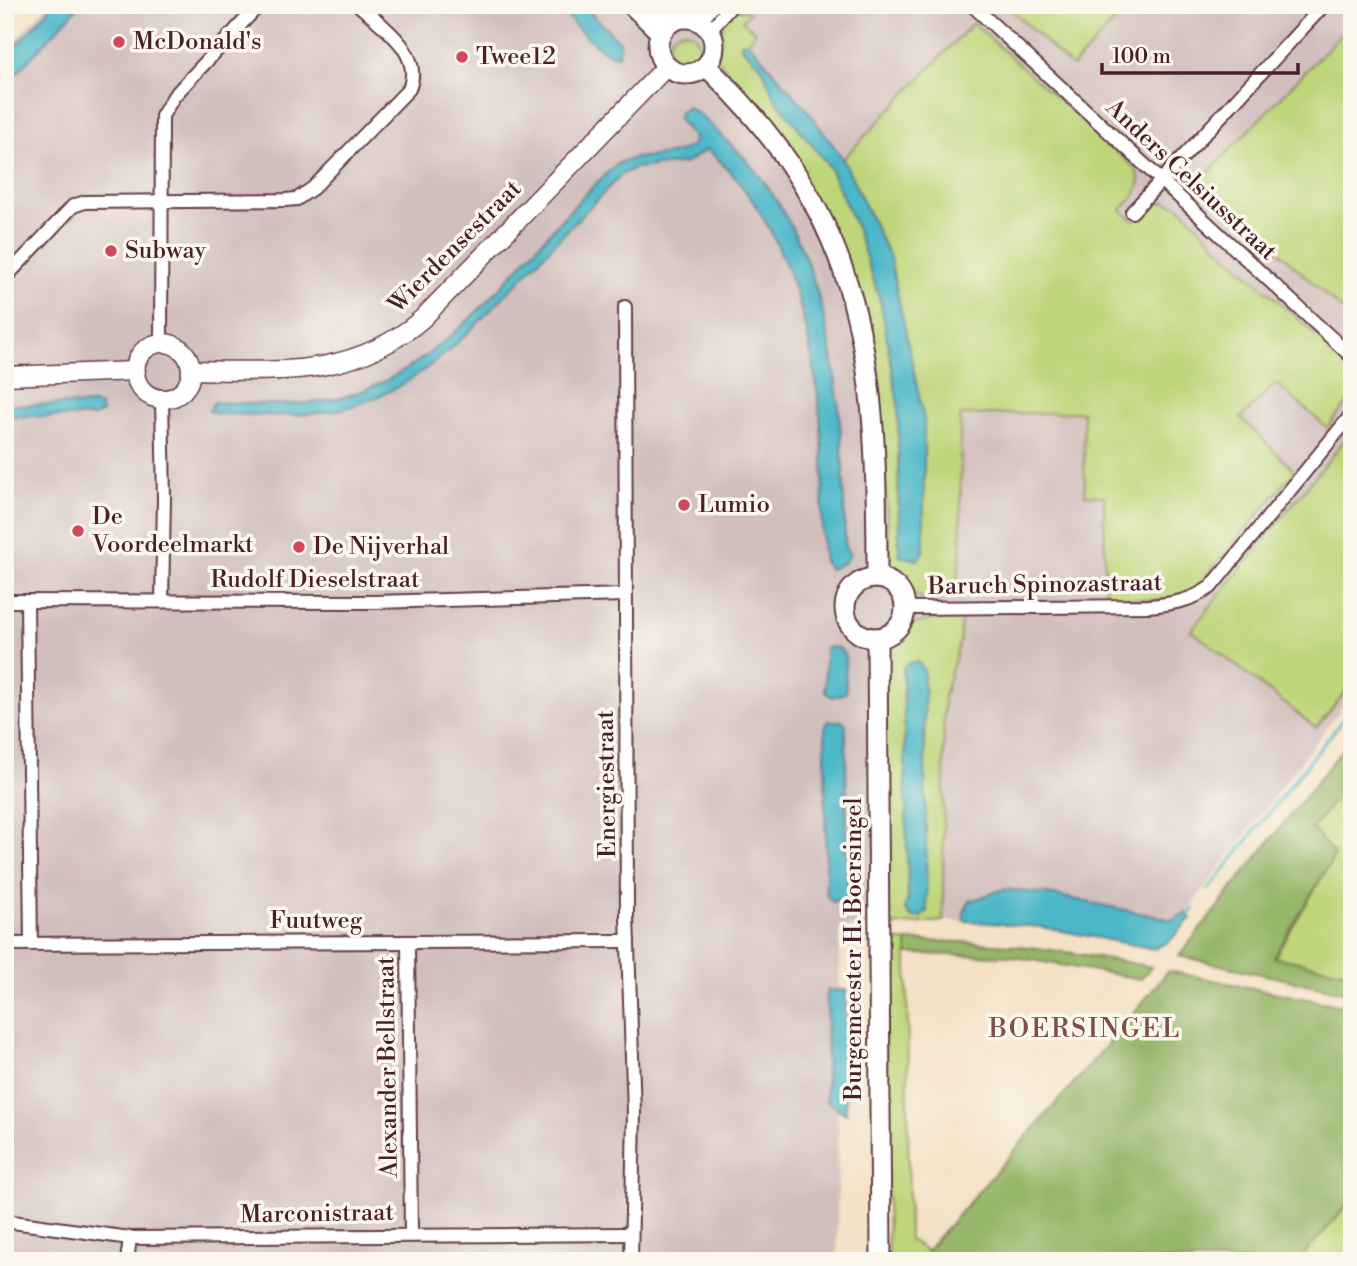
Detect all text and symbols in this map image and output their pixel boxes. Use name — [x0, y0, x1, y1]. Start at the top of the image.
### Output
place label: McDonald's — [133, 27, 262, 57]
scale bar — [1102, 32, 1298, 76]
marker: McDonald's — [111, 34, 127, 50]
place label: Twee12 — [476, 42, 556, 72]
text: 100 m — [1112, 44, 1171, 70]
marker: Twee12 — [454, 49, 470, 65]
street label: Anders Celsiusstraat — [1099, 92, 1283, 267]
street label: Wierdensestraat — [381, 174, 528, 321]
place label: Subway — [125, 236, 207, 266]
marker: Subway — [103, 243, 119, 259]
place label: Lumio — [698, 490, 770, 520]
marker: Lumio — [676, 497, 692, 513]
place label: De Voordeelmarkt — [91, 502, 254, 560]
marker: De Voordeelmarkt — [70, 523, 86, 539]
place label: De Nijverhal — [313, 532, 449, 562]
marker: De Nijverhal — [291, 539, 307, 555]
street label: Rudolf Dieselstraat — [211, 565, 420, 595]
street label: Baruch Spinozastraat — [927, 568, 1163, 602]
street label: Energiestraat — [591, 709, 623, 858]
street label: Burgemeester H. Boersingel — [839, 797, 869, 1102]
street label: Fuutweg — [270, 906, 363, 936]
street label: Alexander Bellstraat — [371, 956, 405, 1179]
district label: BOERSINGEL — [988, 1013, 1181, 1045]
street label: Marconistraat — [240, 1198, 395, 1230]

